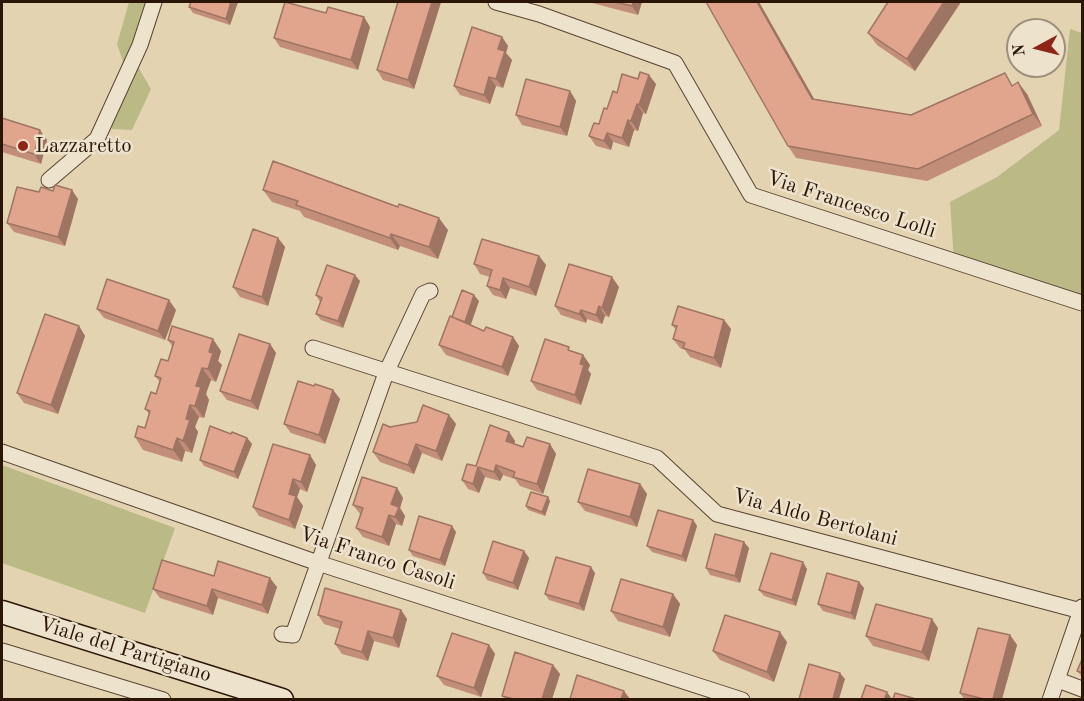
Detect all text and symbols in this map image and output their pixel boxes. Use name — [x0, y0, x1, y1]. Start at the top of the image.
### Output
north arrow — [1006, 18, 1066, 78]
text: N — [1011, 43, 1029, 57]
place label: Lazzaretto — [35, 133, 132, 159]
marker: Lazzaretto — [16, 139, 30, 153]
street label: Via Francesco Lolli — [763, 166, 939, 244]
street label: Via Aldo Bertolani — [730, 484, 900, 552]
street label: Via Franco Casoli — [296, 522, 458, 596]
street label: Viale del Partigiano — [36, 612, 214, 688]

